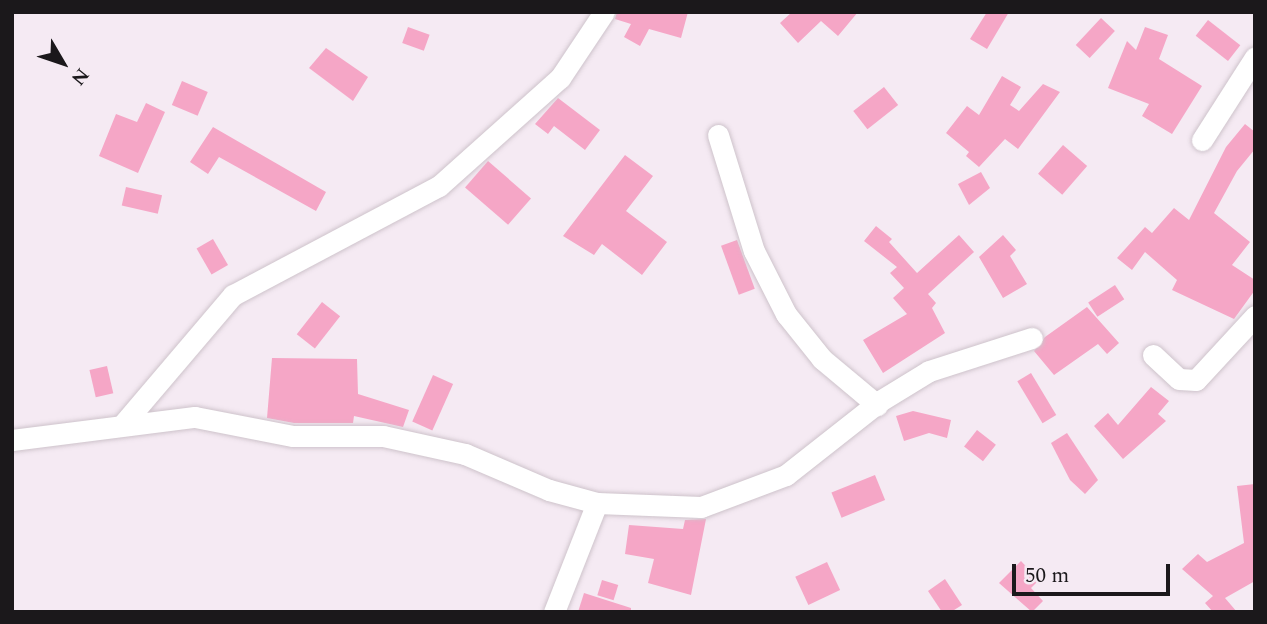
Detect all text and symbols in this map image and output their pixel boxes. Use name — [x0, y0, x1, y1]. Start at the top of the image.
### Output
north arrow — [28, 28, 98, 98]
text: N — [64, 61, 96, 92]
scale bar — [1015, 550, 1172, 594]
text: 50 m — [1025, 560, 1069, 592]

